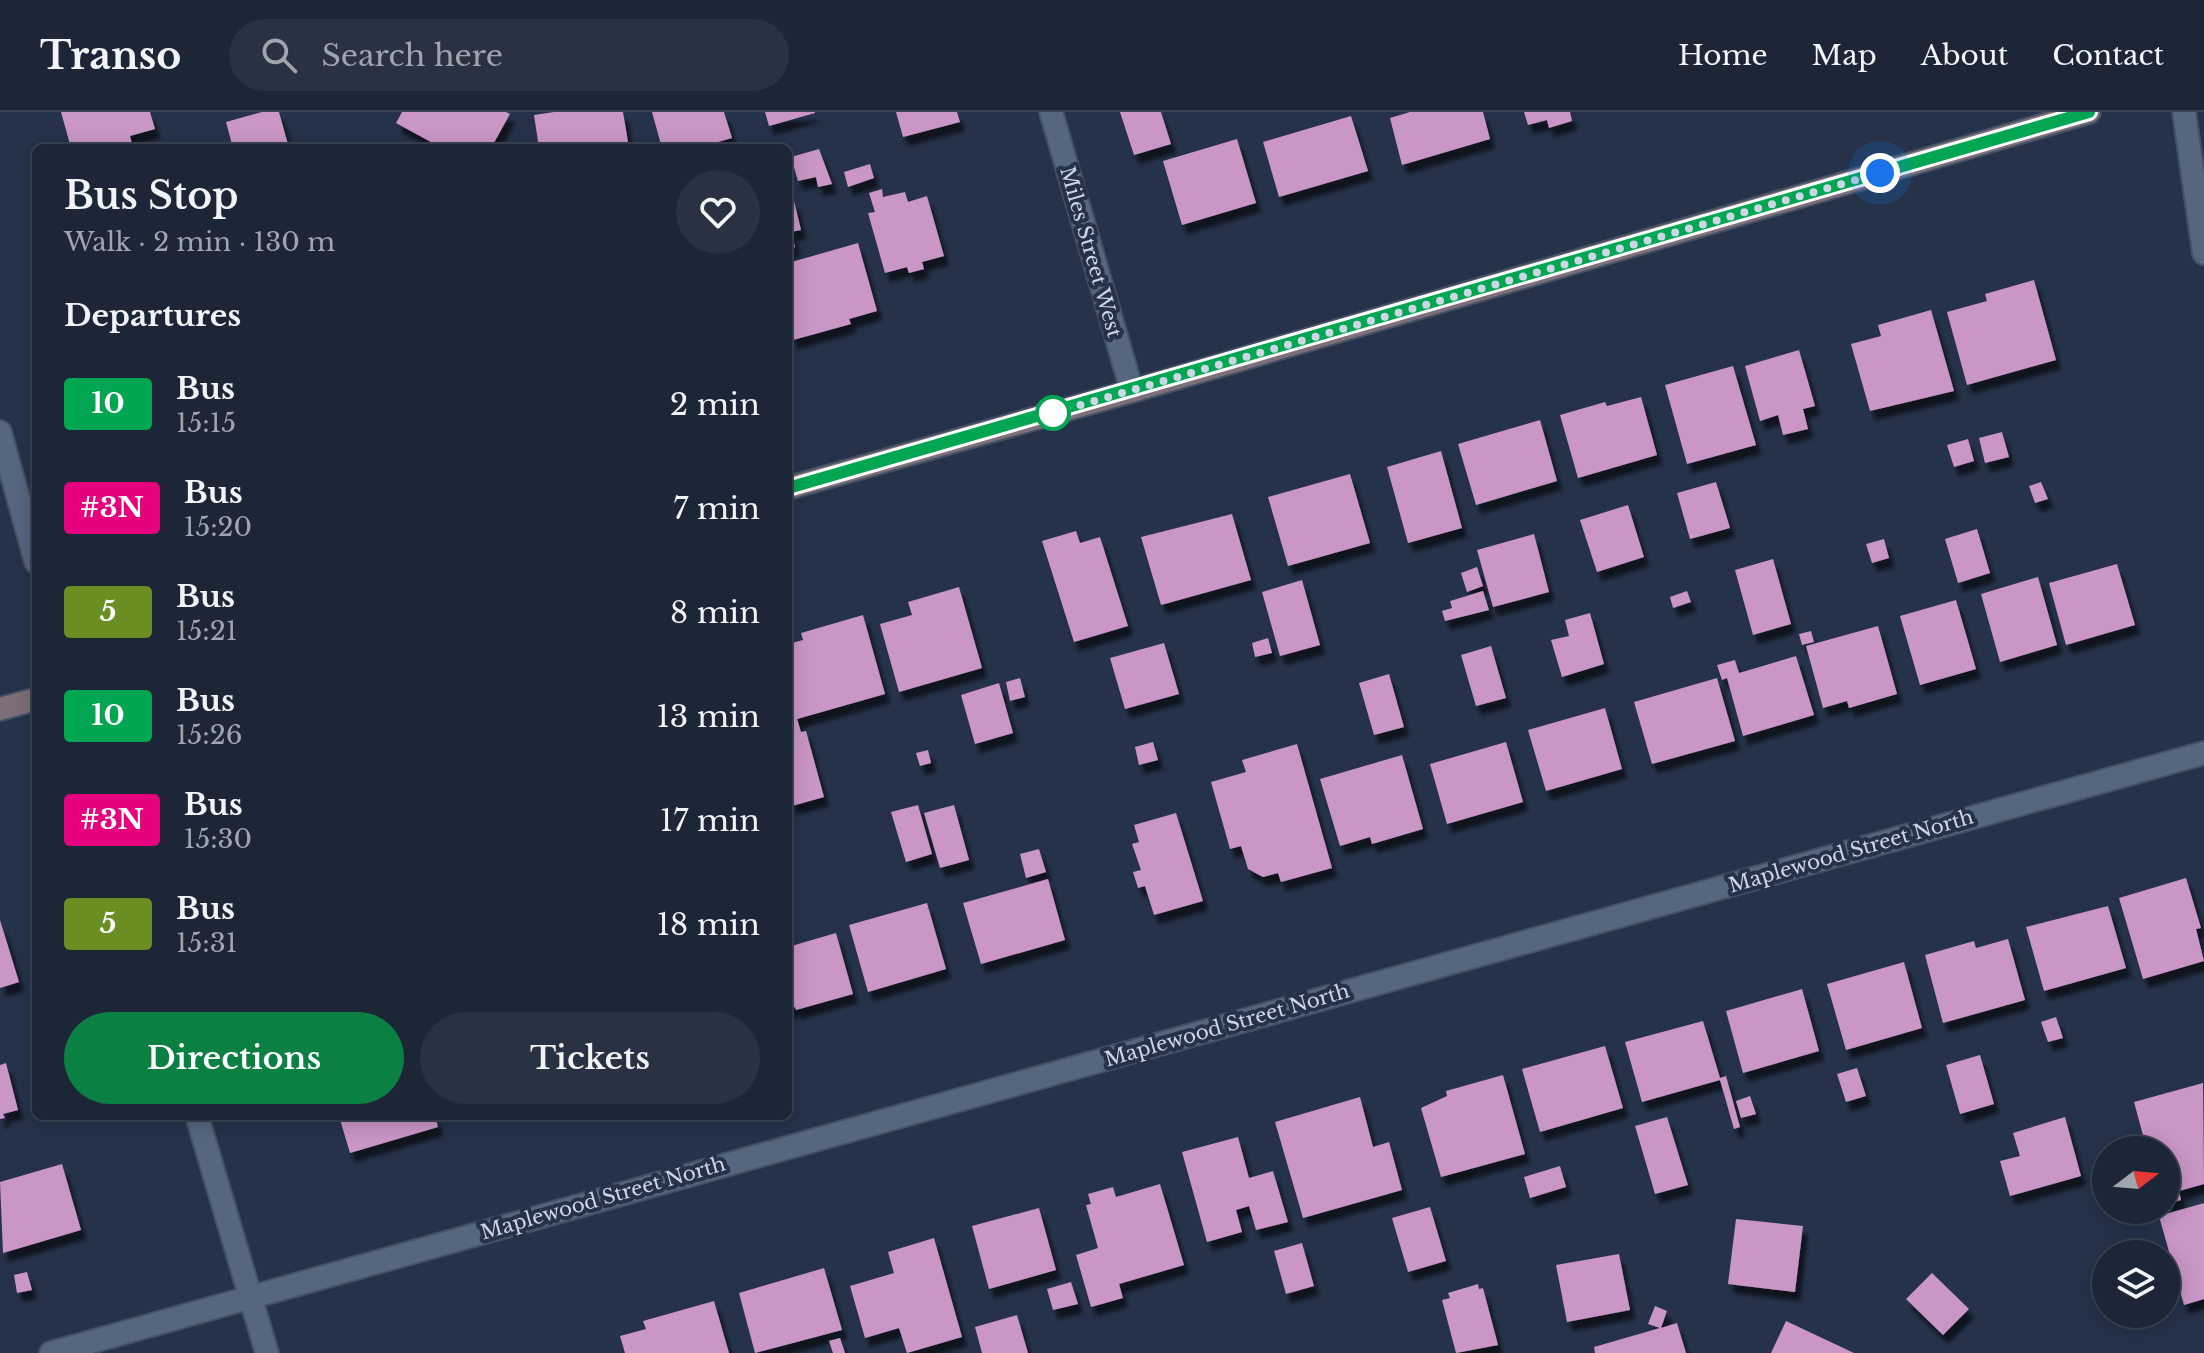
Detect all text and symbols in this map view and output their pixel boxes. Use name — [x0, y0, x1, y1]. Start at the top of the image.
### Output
search box — [229, 19, 789, 91]
text: Transo — [40, 32, 181, 79]
icon: search — [257, 33, 301, 77]
text: Search here — [321, 37, 503, 74]
text: Home — [1678, 38, 1768, 73]
text: Map — [1812, 38, 1877, 73]
text: About — [1921, 38, 2008, 73]
text: Contact — [2052, 38, 2164, 73]
your location — [1860, 153, 1900, 193]
street label: Miles Street West — [1055, 164, 1127, 341]
button: heart — [676, 170, 760, 254]
text: Bus Stop — [64, 172, 239, 219]
text: Walk · 2 min · 130 m — [64, 226, 335, 258]
text: Departures — [64, 297, 241, 334]
text: Bus — [176, 370, 235, 407]
text: 10 — [91, 386, 125, 421]
text: 2 min — [670, 386, 760, 423]
unlabelled marker — [1036, 396, 1070, 430]
text: 15:15 — [176, 407, 236, 439]
text: Bus — [184, 474, 243, 511]
text: #3N — [80, 490, 144, 525]
text: 7 min — [673, 490, 760, 527]
text: 15:20 — [184, 511, 252, 543]
text: Bus — [176, 578, 235, 615]
text: 5 — [100, 594, 116, 629]
text: 8 min — [670, 594, 760, 631]
text: 15:21 — [176, 615, 237, 647]
text: Bus — [176, 682, 235, 719]
text: 10 — [91, 698, 125, 733]
text: 13 min — [656, 698, 760, 735]
text: 15:26 — [176, 719, 243, 751]
text: Bus — [184, 786, 243, 823]
text: #3N — [80, 802, 144, 837]
text: 17 min — [660, 802, 760, 839]
street label: Maplewood Street North — [1726, 804, 1976, 897]
text: 15:30 — [184, 823, 252, 855]
text: Bus — [176, 890, 235, 927]
text: 5 — [100, 906, 116, 941]
text: 18 min — [657, 906, 760, 943]
text: 15:31 — [176, 927, 237, 959]
street label: Maplewood Street North — [1102, 978, 1352, 1071]
button: Directions — [64, 1012, 404, 1104]
button: Tickets — [420, 1012, 760, 1104]
north arrow — [2092, 1136, 2180, 1224]
map controls — [2092, 1136, 2180, 1328]
street label: Maplewood Street North — [478, 1151, 728, 1244]
button: layers — [2092, 1240, 2180, 1328]

